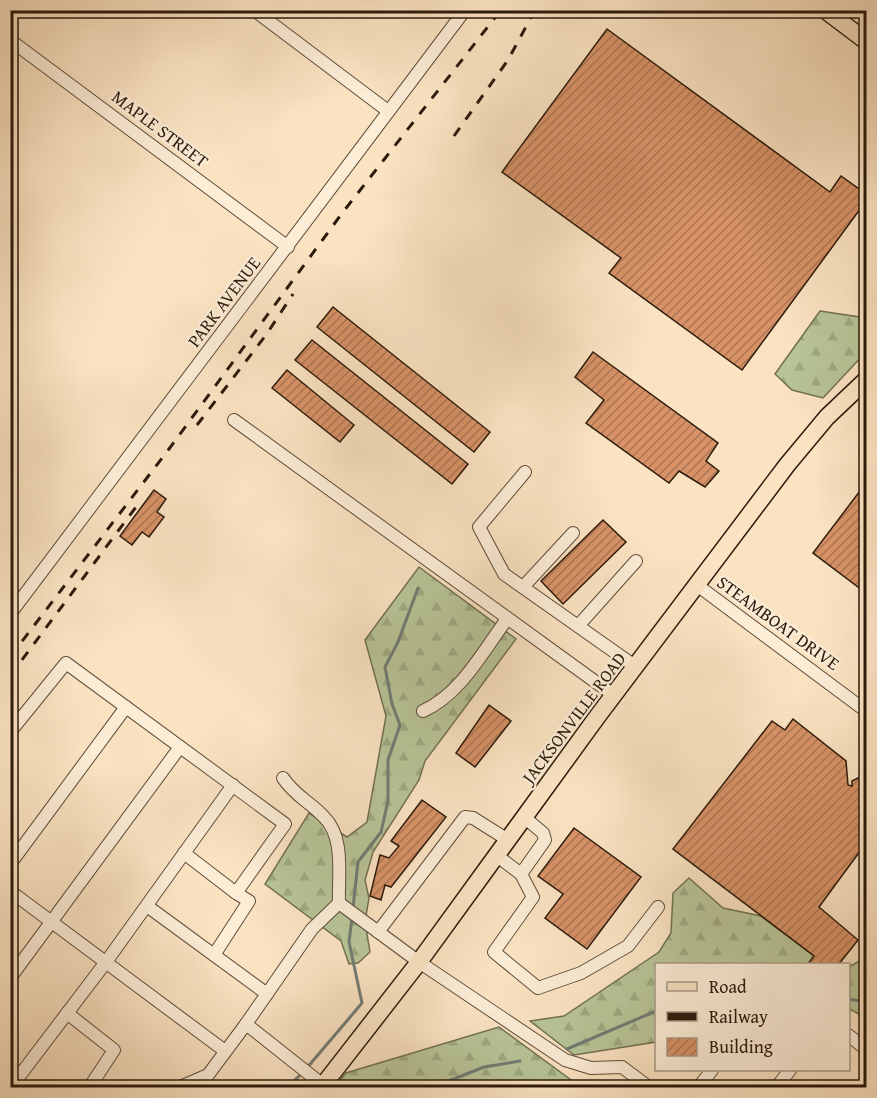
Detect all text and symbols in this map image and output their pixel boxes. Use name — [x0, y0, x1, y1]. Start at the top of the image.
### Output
street label: MAPLE STREET — [106, 83, 214, 174]
street label: PARK AVENUE — [180, 251, 267, 353]
street label: STEAMBOAT DRIVE — [711, 569, 845, 676]
street label: JACKSONVILLE ROAD — [514, 646, 632, 791]
legend — [655, 963, 850, 1071]
text: Road — [709, 973, 747, 1000]
text: Railway — [709, 1003, 768, 1030]
text: Building — [709, 1033, 773, 1060]

